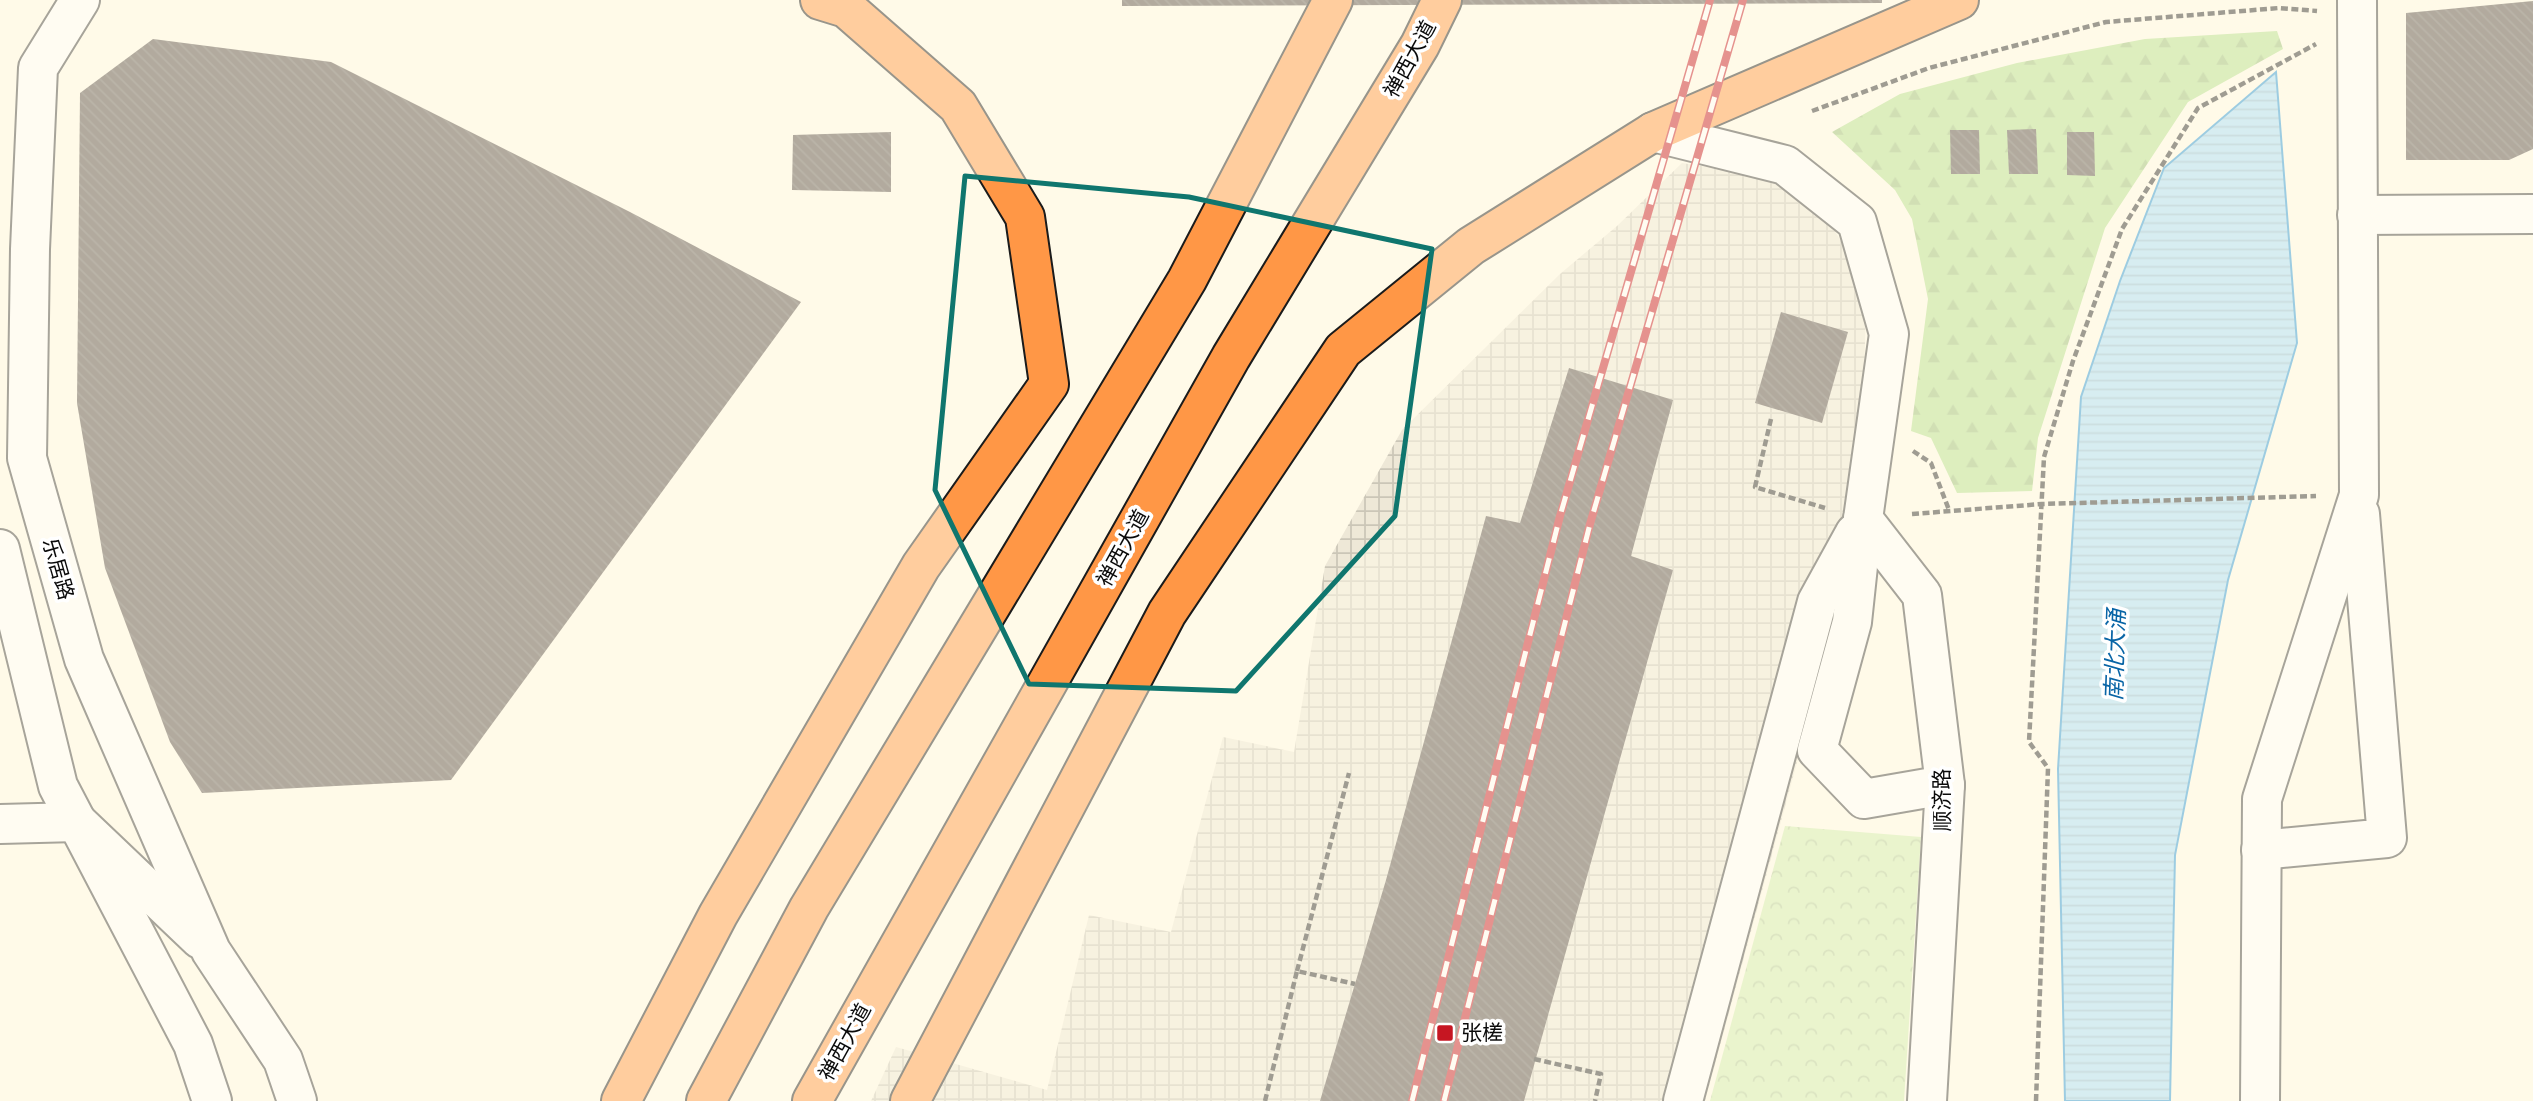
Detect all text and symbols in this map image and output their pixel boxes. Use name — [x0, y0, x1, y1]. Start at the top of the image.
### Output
street label: 禅西大道 — [1377, 15, 1442, 102]
street label: 禅西大道 — [1090, 504, 1155, 591]
street label: 乐居路 — [37, 535, 81, 603]
water label: 南北大涌 — [2097, 605, 2131, 701]
street label: 顺济路 — [1927, 769, 1955, 832]
street label: 禅西大道 — [812, 998, 877, 1085]
place label: 张槎 — [1461, 1018, 1503, 1046]
marker: 张槎 — [1435, 1023, 1455, 1043]

